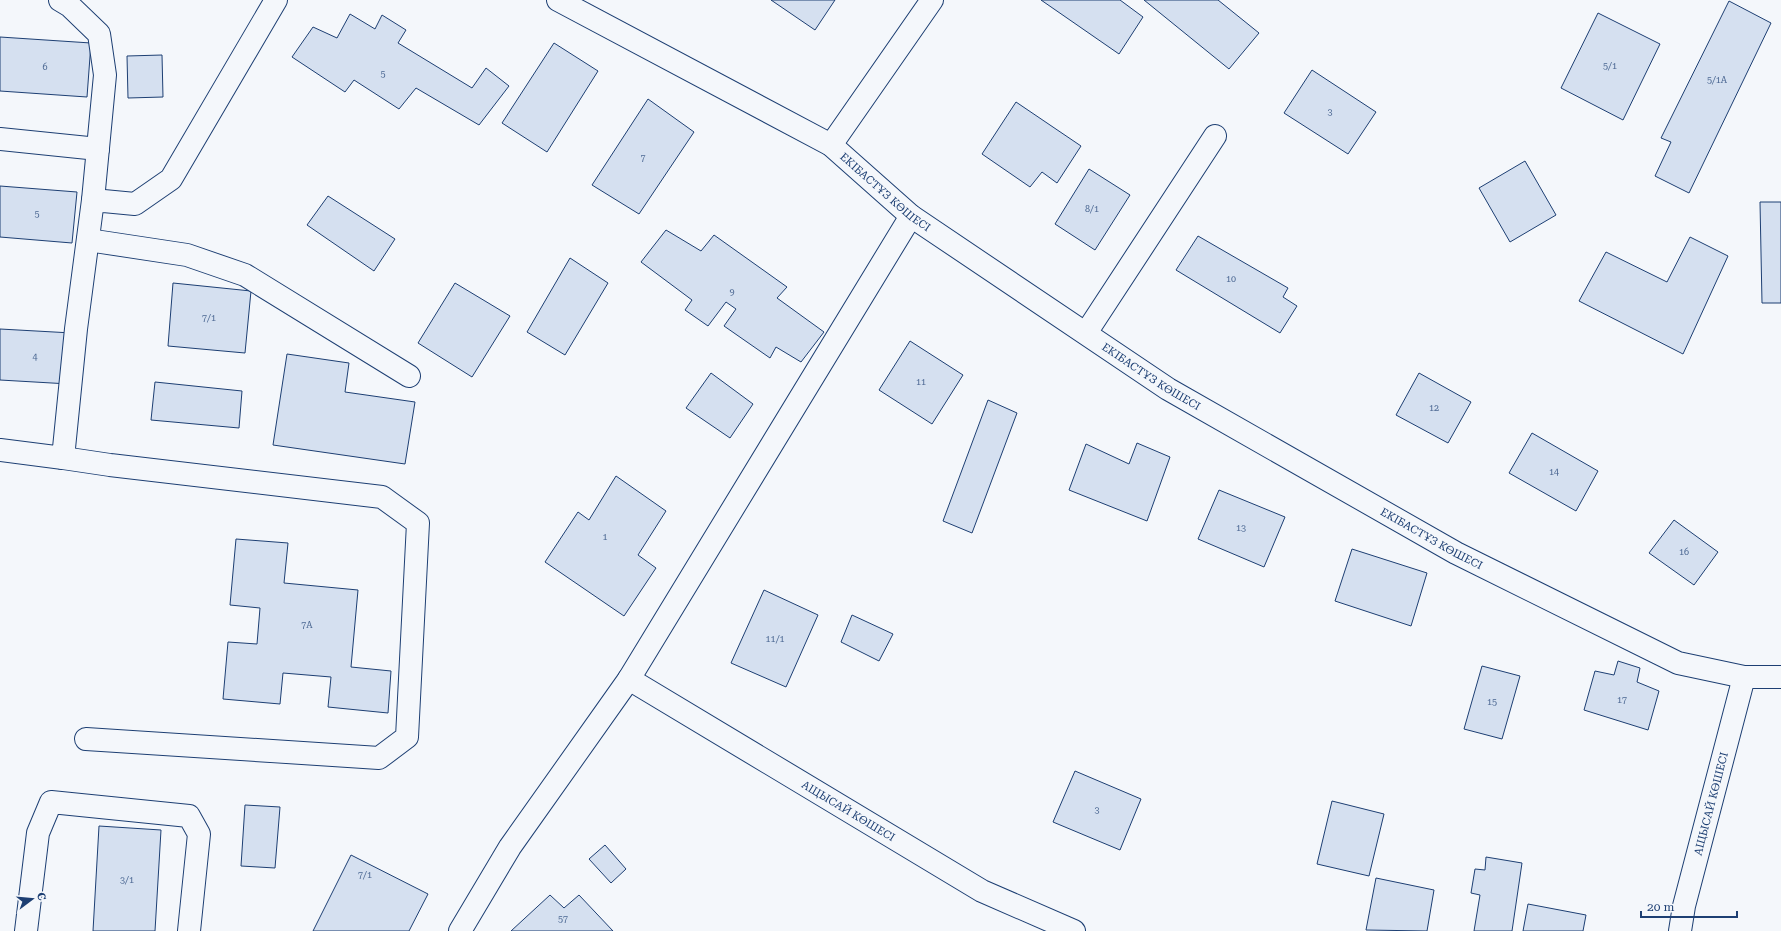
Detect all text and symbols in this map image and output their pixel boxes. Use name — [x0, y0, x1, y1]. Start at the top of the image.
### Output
house number: 5/1 — [1603, 61, 1617, 71]
house number: 6 — [42, 62, 48, 72]
house number: 5 — [380, 69, 386, 79]
house number: 5/1А — [1707, 75, 1728, 85]
house number: 3 — [1327, 107, 1333, 117]
street label: ЕКІБАСТҰЗ КӨШЕСІ — [838, 150, 933, 234]
house number: 7 — [640, 153, 646, 163]
house number: 8/1 — [1085, 204, 1099, 214]
house number: 5 — [34, 209, 40, 219]
house number: 10 — [1226, 274, 1236, 284]
house number: 9 — [729, 287, 735, 297]
house number: 7/1 — [202, 313, 216, 323]
street label: ЕКІБАСТҰЗ КӨШЕСІ — [1099, 340, 1203, 413]
house number: 4 — [32, 352, 38, 362]
house number: 11 — [916, 377, 926, 387]
house number: 12 — [1429, 403, 1439, 413]
house number: 14 — [1549, 467, 1559, 477]
street label: ЕКІБАСТҰЗ КӨШЕСІ — [1378, 505, 1485, 572]
house number: 13 — [1236, 523, 1246, 533]
house number: 1 — [602, 532, 608, 542]
house number: 16 — [1679, 547, 1689, 557]
house number: 7А — [301, 620, 313, 630]
house number: 11/1 — [766, 634, 784, 644]
house number: 17 — [1617, 695, 1627, 705]
house number: 15 — [1487, 697, 1497, 707]
street label: АЩЫСАЙ КӨШЕСІ — [1691, 751, 1731, 857]
street label: АЩЫСАЙ КӨШЕСІ — [799, 778, 897, 844]
house number: 3 — [1094, 805, 1100, 815]
house number: 7/1 — [358, 870, 372, 880]
house number: 3/1 — [120, 875, 134, 885]
north arrow — [12, 879, 52, 919]
text: С — [34, 891, 49, 902]
scale bar — [1641, 893, 1737, 919]
text: 20 m — [1647, 900, 1674, 914]
house number: 57 — [558, 914, 568, 924]

